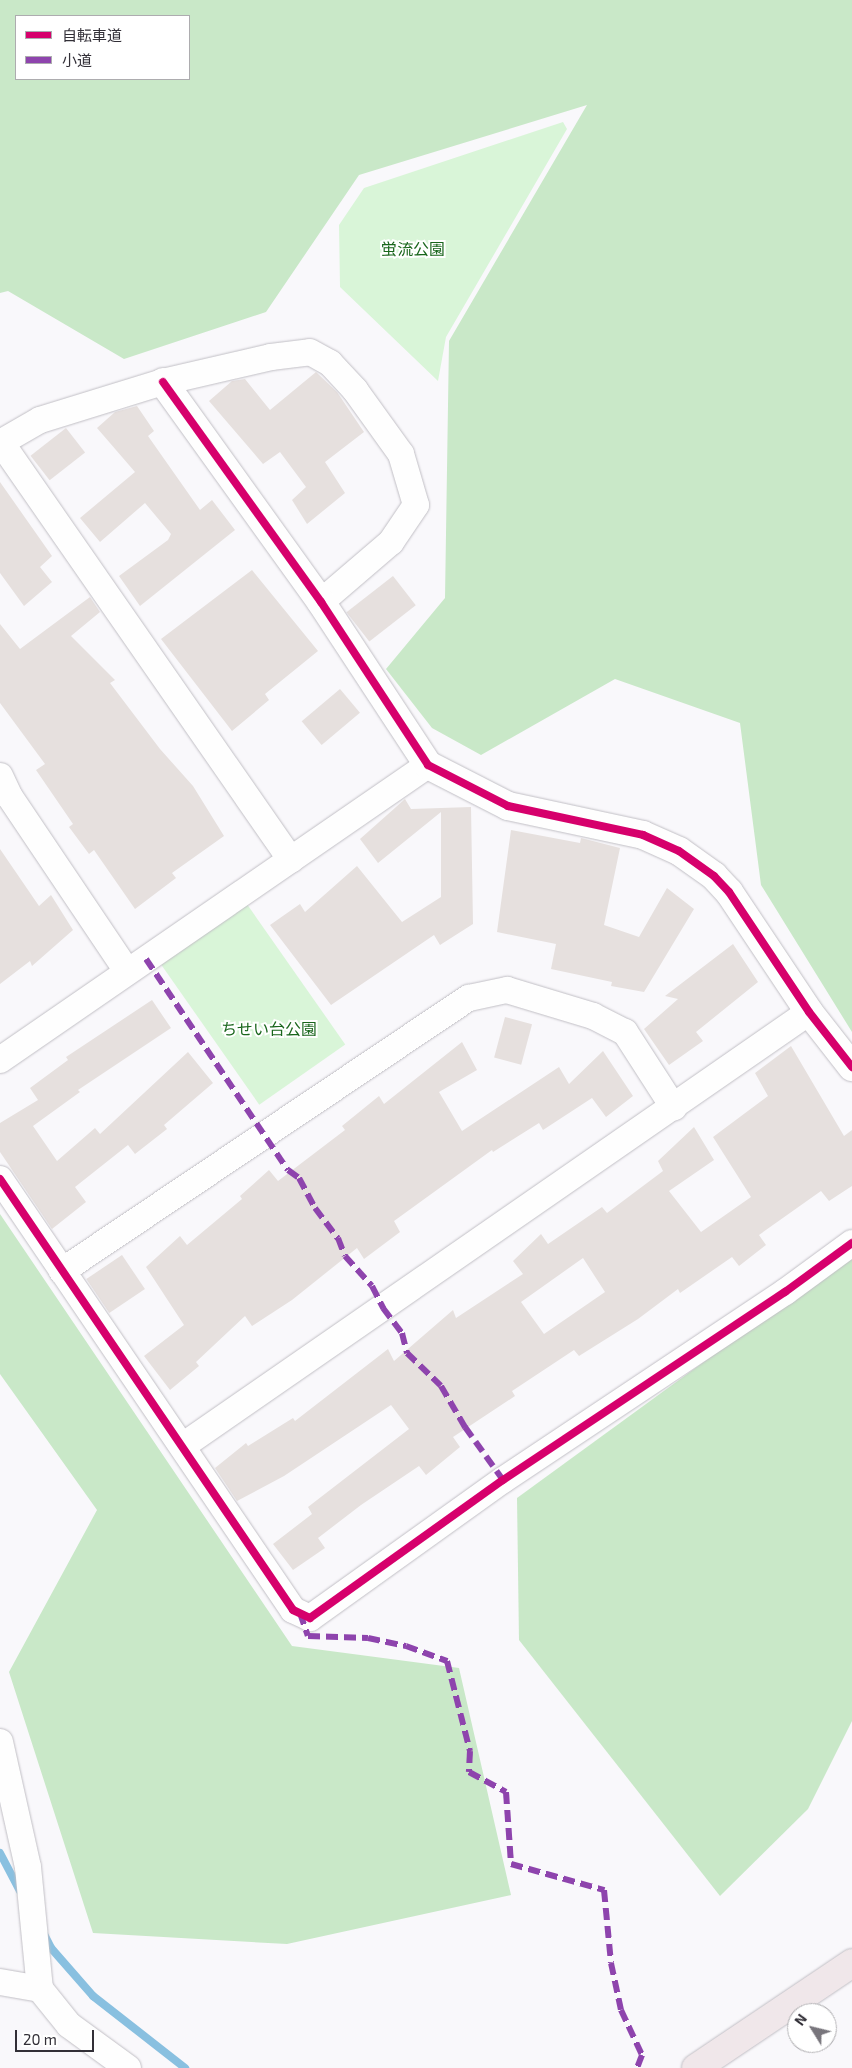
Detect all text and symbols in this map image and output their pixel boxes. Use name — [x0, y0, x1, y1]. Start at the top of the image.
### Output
legend — [15, 15, 190, 80]
text: 自転車道 — [62, 26, 122, 44]
text: 小道 — [62, 51, 92, 69]
park label: 蛍流公園 — [381, 239, 445, 259]
park label: ちせい台公園 — [221, 1019, 317, 1039]
north arrow — [787, 2003, 837, 2053]
text: N — [790, 2010, 810, 2029]
scale bar — [18, 2020, 96, 2052]
text: 20 m — [23, 2030, 57, 2048]

